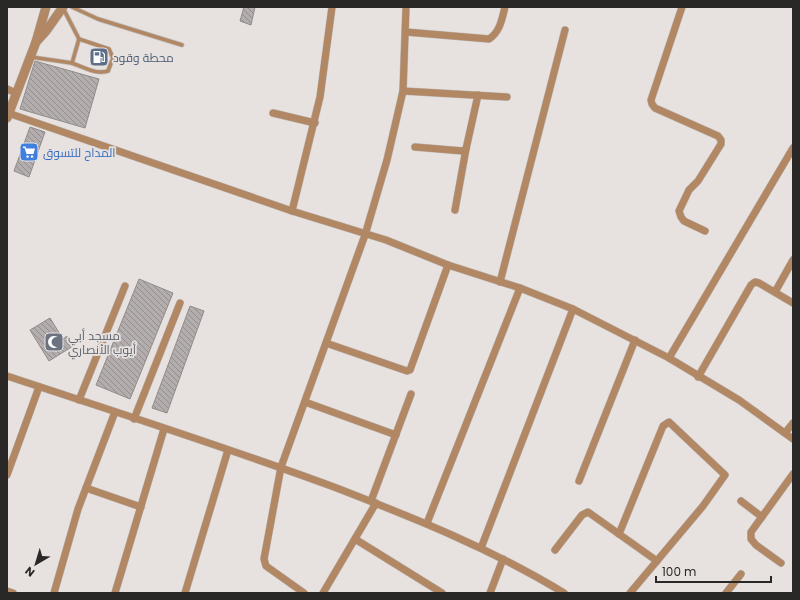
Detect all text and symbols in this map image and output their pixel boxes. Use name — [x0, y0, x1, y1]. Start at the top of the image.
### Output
fuel station icon: محطة وقود — [88, 46, 110, 68]
place label: محطة وقود — [113, 49, 174, 66]
supermarket icon: المداح للتسوق — [18, 141, 40, 163]
place label: المداح للتسوق — [43, 144, 116, 161]
place label: مسجد أبي أيوب الأنصاري — [68, 327, 136, 360]
mosque icon: مسجد أبي أيوب الأنصاري — [43, 331, 65, 353]
north arrow — [16, 544, 56, 584]
scale bar — [656, 558, 771, 584]
text: N — [22, 563, 38, 581]
text: 100 m — [662, 563, 696, 580]

